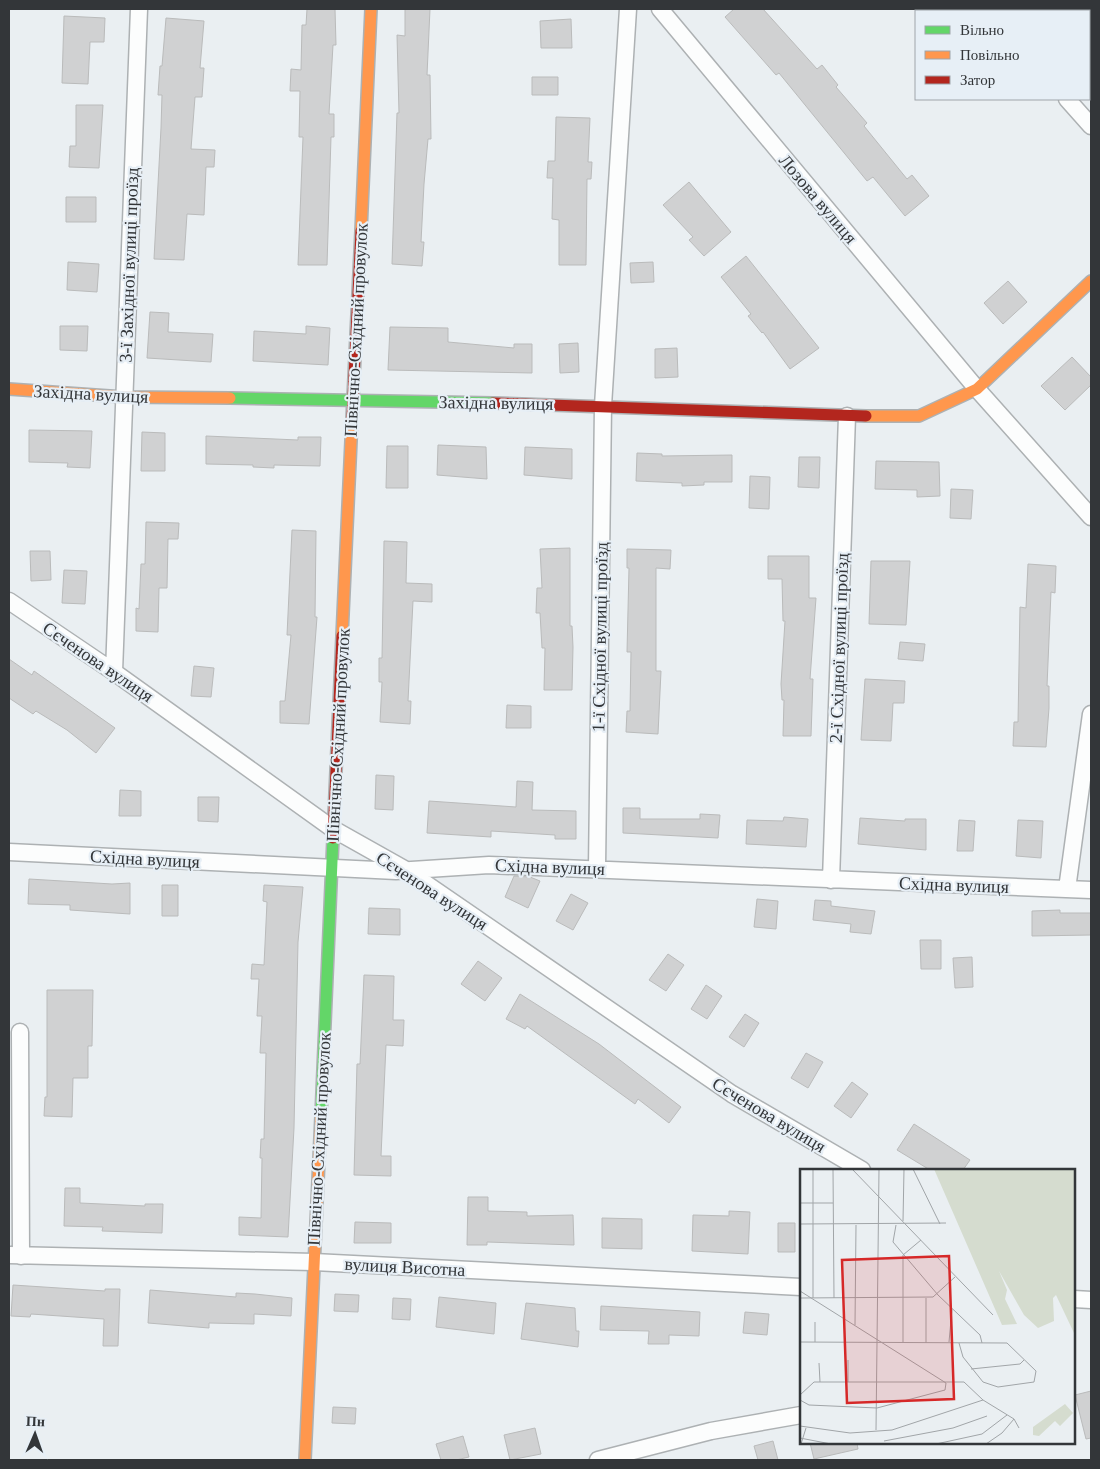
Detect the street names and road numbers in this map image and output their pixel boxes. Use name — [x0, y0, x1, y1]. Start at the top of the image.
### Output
street label: Лозова вулиця — [775, 150, 861, 248]
street label: 3-ї Західної вулиці проїзд — [116, 167, 142, 363]
street label: Північно-Східний провулок — [340, 222, 372, 437]
street label: Західна вулиця — [33, 381, 149, 407]
street label: Західна вулиця — [438, 392, 554, 414]
street label: 1-ї Східної вулиці проїзд — [588, 542, 612, 732]
street label: 2-ї Східної вулиці проїзд — [826, 553, 852, 743]
street label: Сєченова вулиця — [39, 618, 157, 706]
street label: Північно-Східний провулок — [322, 627, 354, 842]
street label: Східна вулиця — [90, 846, 200, 872]
street label: Сєченова вулиця — [373, 848, 491, 934]
street label: Східна вулиця — [495, 855, 605, 879]
street label: Східна вулиця — [899, 873, 1009, 897]
street label: Північно-Східний провулок — [303, 1031, 335, 1246]
street label: Сєченова вулиця — [709, 1073, 829, 1157]
street label: вулиця Висотна — [344, 1254, 466, 1280]

